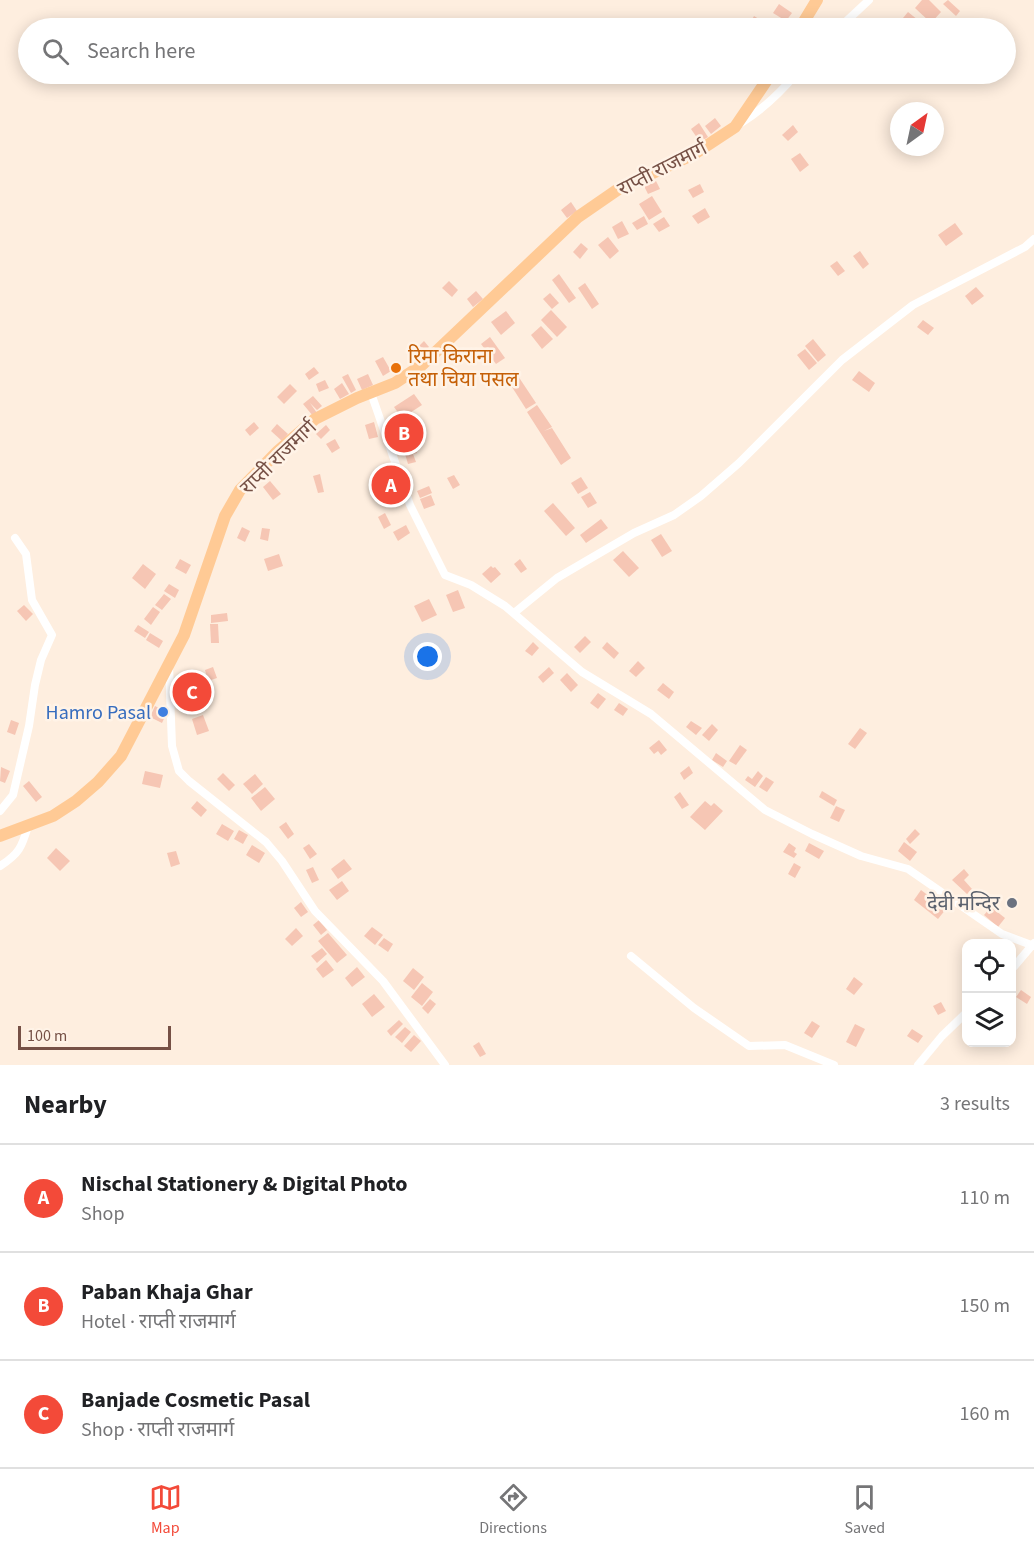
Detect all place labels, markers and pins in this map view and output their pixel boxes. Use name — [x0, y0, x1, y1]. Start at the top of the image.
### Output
place label: रिमा किराना तथा चिया पसल — [408, 343, 519, 394]
marker: रिमा किराना तथा चिया पसल — [389, 361, 403, 375]
pin: B — [384, 410, 424, 456]
pin: A — [372, 462, 410, 508]
pin: C — [172, 670, 212, 714]
place label: Hamro Pasal — [46, 699, 151, 727]
marker: Hamro Pasal — [156, 705, 170, 719]
place label: देवी मन्दिर — [927, 890, 1001, 918]
marker: देवी मन्दिर — [1005, 896, 1019, 910]

